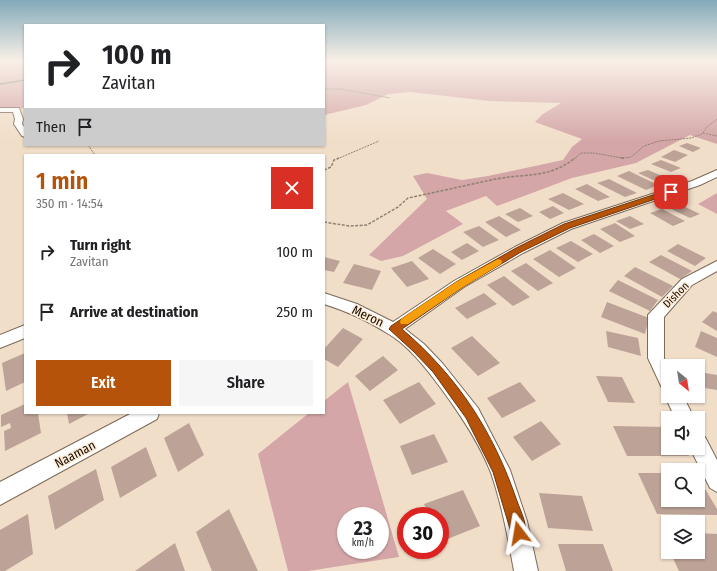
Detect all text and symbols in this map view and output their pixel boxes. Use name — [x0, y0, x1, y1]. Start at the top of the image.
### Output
text: 100 m — [102, 38, 172, 71]
icon: right — [36, 40, 88, 92]
text: Zavitan — [102, 72, 155, 94]
icon: arrive — [74, 116, 96, 138]
text: Then — [36, 118, 66, 136]
text: 1 min — [36, 167, 88, 195]
button: close — [271, 167, 313, 209]
pin — [654, 175, 688, 209]
icon: arrive — [660, 181, 682, 203]
text: 350 m · 14:54 — [36, 196, 103, 211]
text: Turn right — [70, 236, 131, 254]
icon: right — [36, 241, 58, 263]
text: 100 m — [276, 243, 313, 261]
text: Zavitan — [70, 254, 109, 269]
street label: Dishon — [660, 279, 692, 311]
icon: arrive — [36, 301, 58, 323]
street label: Meron — [350, 302, 386, 330]
text: Arrive at destination — [70, 303, 198, 321]
text: 250 m — [277, 303, 313, 321]
north arrow — [661, 359, 705, 403]
map controls — [661, 359, 705, 559]
button: Exit — [36, 360, 171, 406]
button: Share — [179, 360, 313, 406]
button: sound — [661, 411, 705, 455]
street label: Naaman — [52, 437, 98, 471]
button: search — [661, 463, 705, 507]
speed limit sign: 30 — [397, 507, 449, 559]
position arrow — [498, 512, 540, 554]
button: layers — [661, 515, 705, 559]
text: 23 — [354, 516, 372, 540]
text: km/h — [352, 537, 374, 549]

